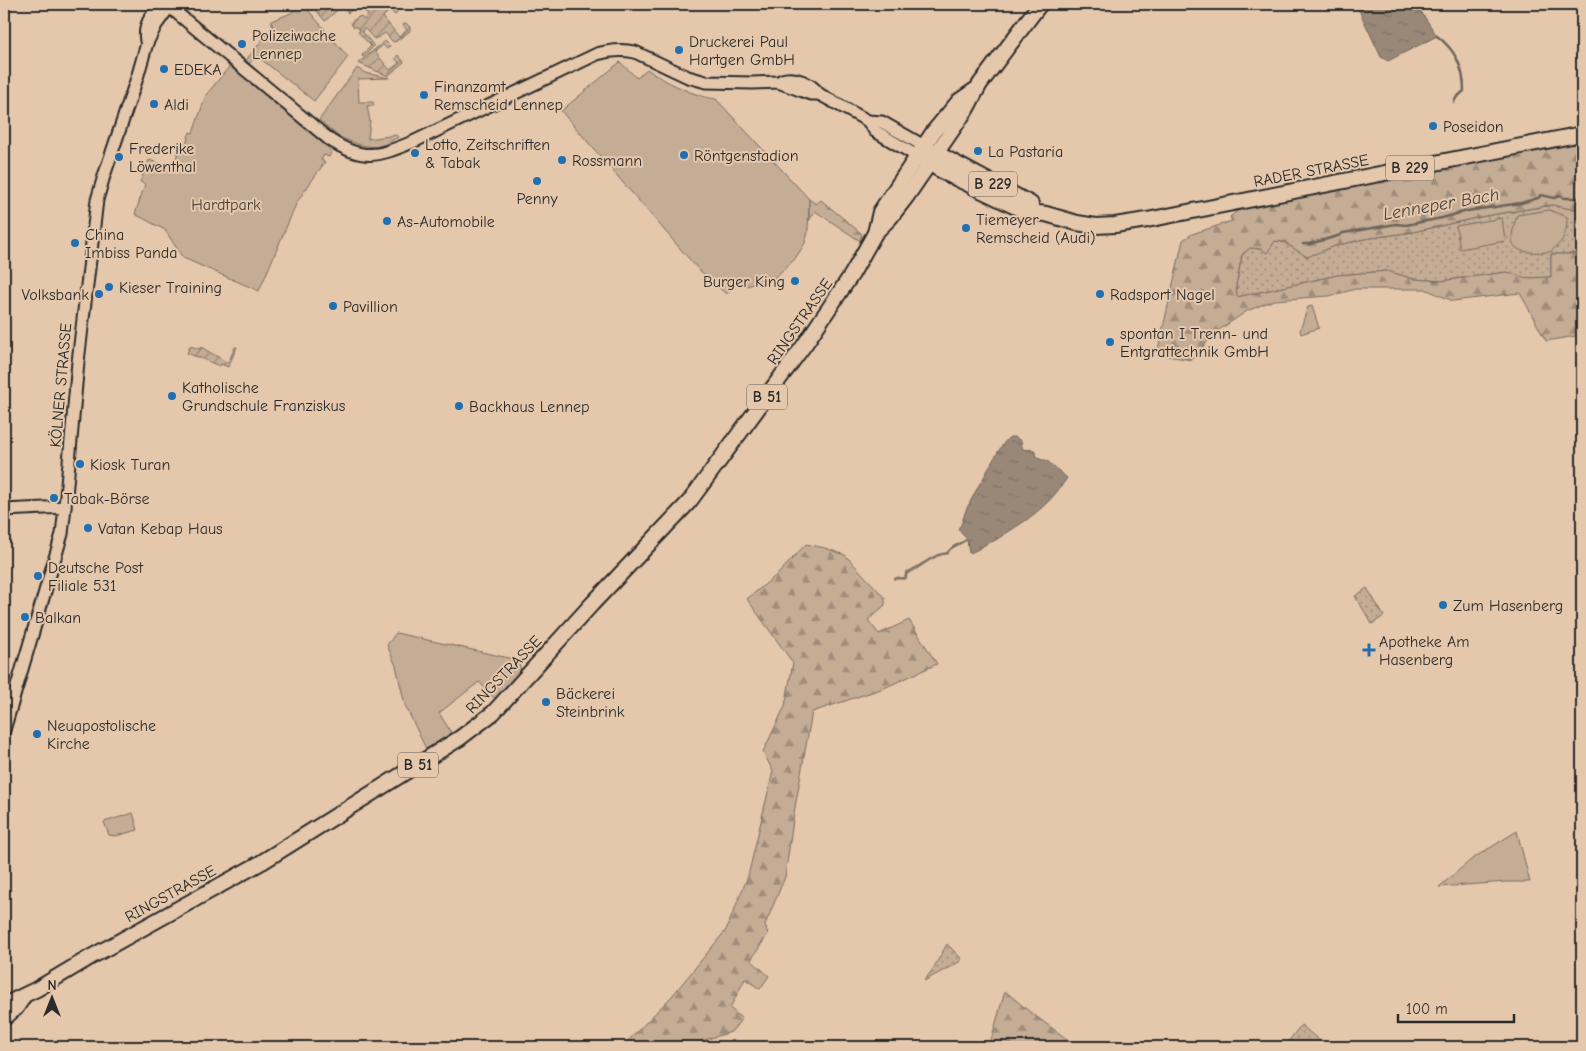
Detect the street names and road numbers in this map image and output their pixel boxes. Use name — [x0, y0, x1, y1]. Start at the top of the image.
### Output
street label: RADER STRASSE — [1252, 151, 1371, 191]
road number: B 229 — [1386, 156, 1434, 180]
road number: B 229 — [969, 172, 1017, 196]
street label: RINGSTRASSE — [763, 275, 836, 368]
street label: KÖLNER STRASSE — [47, 322, 75, 448]
road number: B 51 — [747, 384, 787, 410]
street label: RINGSTRASSE — [462, 632, 546, 717]
road number: B 51 — [398, 752, 438, 778]
street label: RINGSTRASSE — [122, 861, 219, 926]

